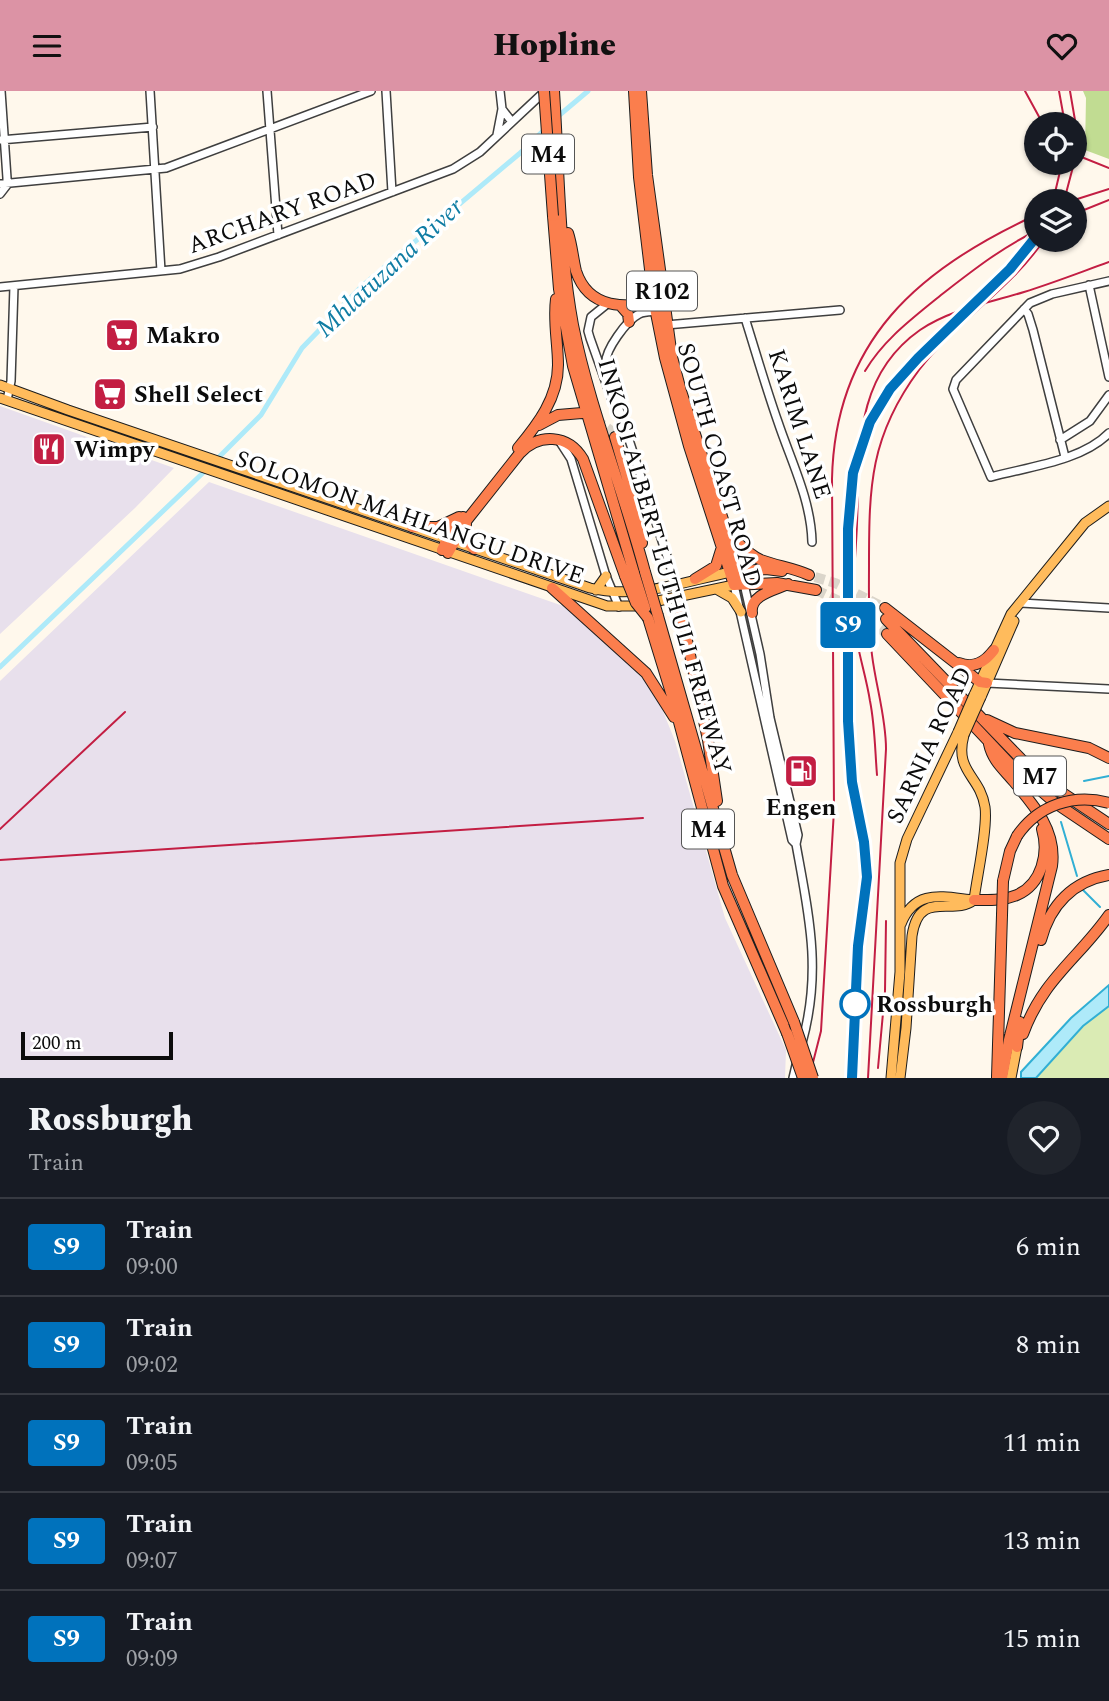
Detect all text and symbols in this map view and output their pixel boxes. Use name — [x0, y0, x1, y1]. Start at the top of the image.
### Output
text: Hopline — [493, 21, 616, 70]
icon: menu — [28, 27, 66, 65]
icon: heart — [1043, 27, 1081, 65]
map controls — [1024, 112, 1087, 252]
button: locate — [1024, 112, 1087, 175]
road number: M4 — [522, 135, 574, 173]
street label: ARCHARY ROAD — [183, 162, 382, 264]
water label: Mhlatuzana River — [306, 187, 474, 347]
button: layers — [1024, 189, 1087, 252]
road number: R102 — [627, 272, 697, 311]
supermarket icon: Makro — [103, 316, 141, 354]
place label: Makro — [146, 318, 220, 354]
street label: SOUTH COAST ROAD — [667, 339, 771, 592]
street label: KARIM LANE — [758, 345, 840, 504]
street label: INKOSI ALBERT LUTHULI FREEWAY — [587, 354, 741, 778]
supermarket icon: Shell Select — [91, 375, 129, 413]
place label: Shell Select — [134, 377, 263, 413]
restaurant icon: Wimpy — [30, 430, 68, 468]
place label: Wimpy — [74, 432, 156, 468]
street label: SOLOMON MAHLANGU DRIVE — [230, 441, 589, 595]
line badge: S9 — [816, 602, 880, 648]
text: S9 — [834, 607, 862, 643]
street label: SARNIA ROAD — [878, 661, 982, 830]
fuel station icon: Engen — [782, 752, 820, 790]
road number: M7 — [1014, 757, 1066, 796]
place label: Engen — [766, 790, 837, 826]
road number: M4 — [682, 809, 734, 849]
place label: Rossburgh — [876, 987, 993, 1023]
marker: Rossburgh — [840, 989, 870, 1019]
scale bar — [21, 1029, 173, 1061]
text: 200 m — [32, 1029, 82, 1058]
text: Rossburgh — [28, 1095, 193, 1145]
button: heart — [1007, 1101, 1081, 1175]
text: Train — [28, 1146, 84, 1181]
text: Train — [126, 1210, 193, 1250]
text: 6 min — [1016, 1227, 1081, 1267]
text: S9 — [53, 1229, 80, 1265]
text: 09:00 — [126, 1250, 178, 1285]
text: Train — [126, 1308, 193, 1348]
text: 8 min — [1016, 1325, 1081, 1365]
text: S9 — [53, 1327, 80, 1363]
text: 09:02 — [126, 1348, 178, 1383]
text: Train — [126, 1406, 193, 1446]
text: 11 min — [1003, 1423, 1081, 1463]
text: S9 — [53, 1425, 80, 1461]
text: 09:05 — [126, 1446, 178, 1481]
text: Train — [126, 1504, 193, 1544]
text: 13 min — [1003, 1521, 1081, 1561]
text: S9 — [53, 1523, 80, 1559]
text: 09:07 — [126, 1544, 178, 1579]
text: Train — [126, 1602, 193, 1642]
text: 15 min — [1003, 1619, 1081, 1659]
text: S9 — [53, 1621, 80, 1657]
text: 09:09 — [126, 1642, 178, 1677]

